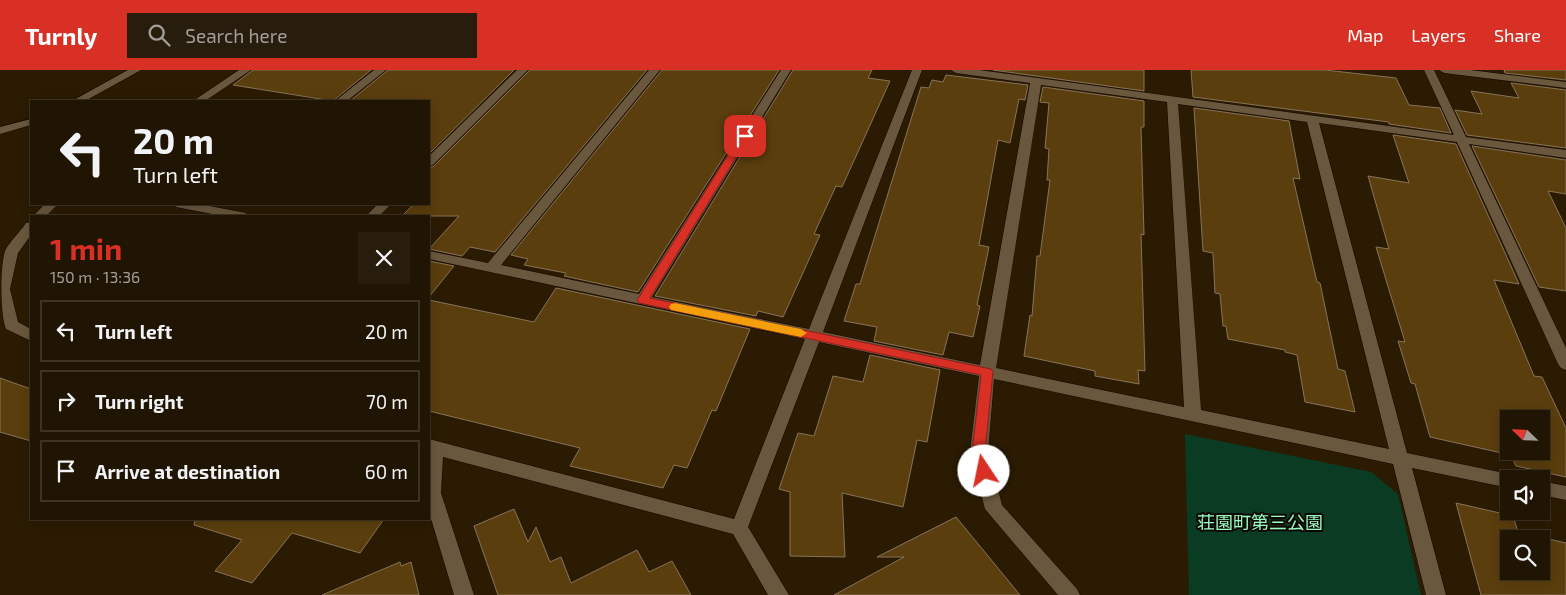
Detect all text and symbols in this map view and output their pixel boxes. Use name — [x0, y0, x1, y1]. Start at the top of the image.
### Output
search box — [127, 13, 477, 58]
text: Turnly — [25, 21, 97, 50]
icon: search — [145, 21, 173, 49]
text: Search here — [185, 24, 287, 47]
text: Map — [1347, 24, 1383, 46]
text: Layers — [1411, 24, 1466, 46]
text: Share — [1494, 24, 1541, 46]
pin — [724, 115, 766, 157]
text: 20 m — [133, 119, 214, 161]
icon: left — [50, 120, 115, 185]
icon: arrive — [731, 122, 759, 150]
text: Turn left — [133, 161, 218, 187]
text: 1 min — [50, 230, 122, 266]
button: close — [358, 232, 410, 284]
text: 150 m · 13:36 — [50, 267, 140, 286]
icon: left — [52, 317, 80, 345]
text: Turn left — [95, 320, 172, 343]
text: 20 m — [365, 320, 408, 343]
icon: right — [52, 387, 80, 415]
text: Turn right — [95, 390, 183, 413]
text: 70 m — [366, 390, 408, 413]
north arrow — [1500, 410, 1550, 460]
map controls — [1500, 410, 1550, 580]
position arrow — [957, 444, 1009, 496]
icon: arrive — [52, 457, 80, 485]
text: Arrive at destination — [95, 460, 280, 483]
text: 60 m — [365, 460, 408, 483]
button: sound — [1500, 470, 1550, 520]
park label: 荘園町第三公園 — [1197, 511, 1323, 533]
button: search — [1500, 530, 1550, 580]

